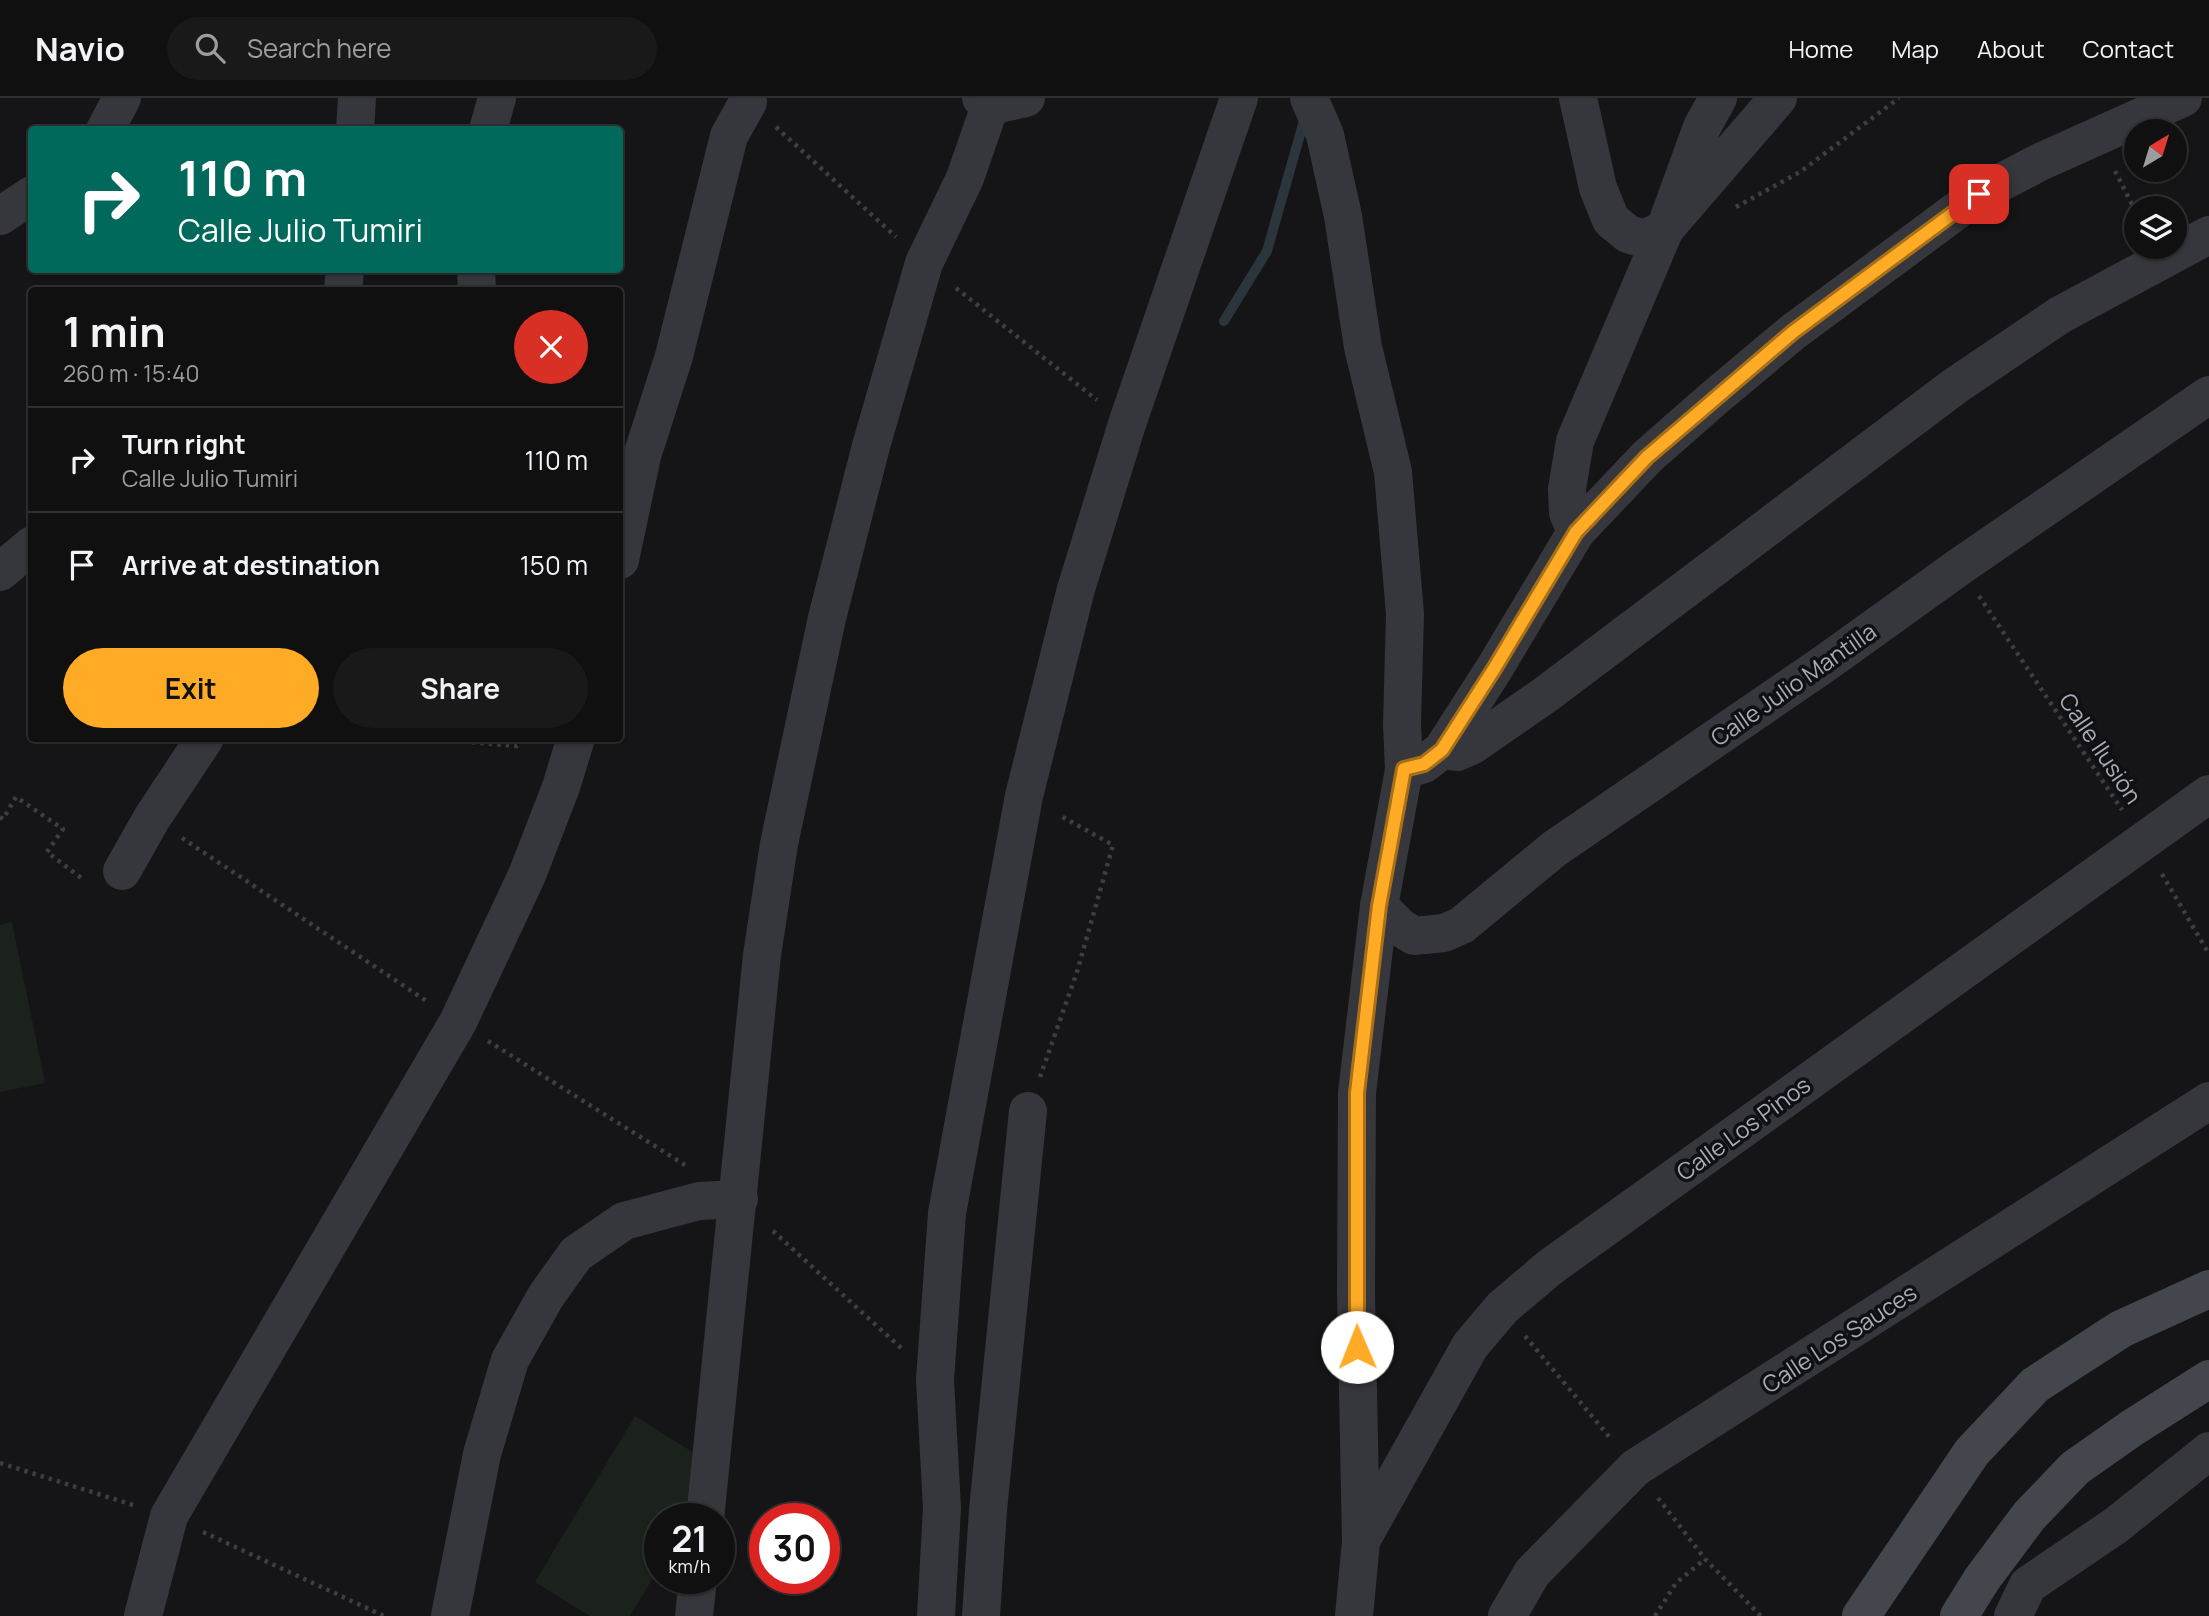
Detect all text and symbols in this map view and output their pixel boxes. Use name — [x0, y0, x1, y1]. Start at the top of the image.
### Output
search box — [167, 17, 657, 80]
text: Navio — [35, 26, 125, 71]
icon: search — [191, 29, 229, 67]
text: Search here — [247, 30, 391, 66]
text: Home — [1788, 32, 1853, 65]
text: Map — [1891, 32, 1939, 65]
text: About — [1977, 32, 2045, 65]
text: Contact — [2083, 32, 2174, 65]
north arrow — [2124, 119, 2188, 182]
map controls — [2124, 119, 2187, 259]
text: 110 m — [178, 144, 307, 211]
icon: right — [63, 154, 154, 245]
pin — [1949, 164, 2009, 224]
icon: arrive — [1960, 175, 1998, 213]
button: layers — [2124, 196, 2187, 259]
text: Calle Julio Tumiri — [178, 208, 423, 252]
text: 1 min — [63, 302, 166, 360]
button: close — [514, 310, 588, 384]
text: 260 m · 15:40 — [63, 357, 200, 389]
text: Turn right — [122, 426, 246, 462]
icon: right — [63, 441, 101, 479]
text: 110 m — [525, 442, 588, 478]
text: Calle Julio Tumiri — [122, 462, 298, 494]
icon: arrive — [63, 546, 101, 584]
text: Arrive at destination — [122, 547, 380, 583]
text: 150 m — [520, 547, 588, 583]
street label: Calle Julio Mantilla — [1704, 615, 1882, 753]
button: Exit — [63, 648, 319, 728]
button: Share — [333, 648, 588, 728]
street label: Calle Ilusión — [2052, 686, 2150, 810]
street label: Calle Los Pinos — [1670, 1069, 1816, 1187]
street label: Calle Los Sauces — [1755, 1276, 1923, 1400]
position arrow — [1320, 1310, 1394, 1384]
speed limit sign: 30 — [749, 1503, 840, 1594]
text: 21 — [671, 1515, 708, 1563]
text: km/h — [669, 1554, 710, 1578]

